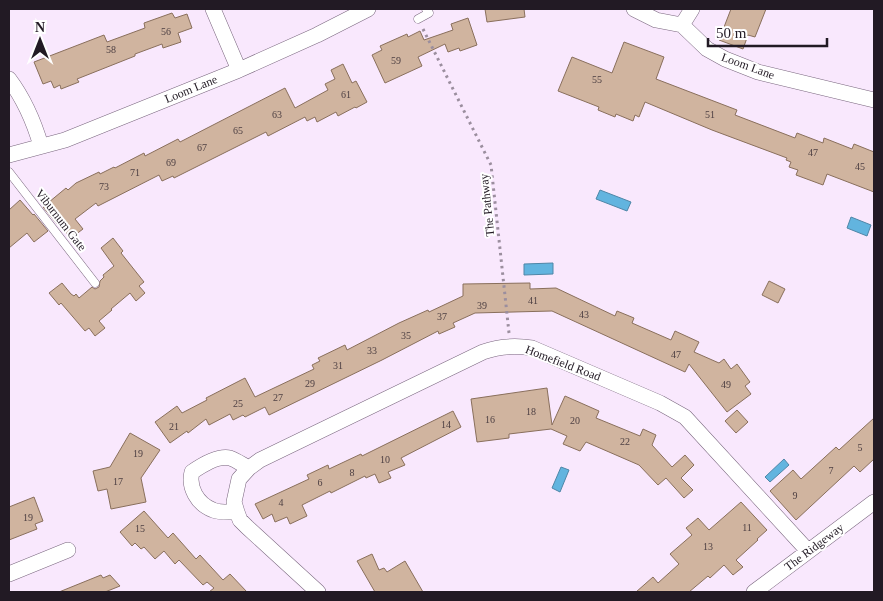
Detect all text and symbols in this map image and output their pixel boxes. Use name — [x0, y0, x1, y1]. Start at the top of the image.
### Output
north arrow — [15, 15, 65, 65]
scale bar — [708, 15, 827, 47]
text: N — [35, 20, 45, 35]
text: 50 m — [716, 25, 747, 41]
house number: 56 — [161, 26, 171, 37]
house number: 58 — [106, 44, 116, 55]
street label: Loom Lane — [719, 50, 777, 82]
house number: 59 — [391, 55, 401, 66]
street label: Loom Lane — [163, 72, 219, 106]
house number: 55 — [592, 74, 602, 85]
house number: 61 — [341, 89, 351, 100]
house number: 63 — [272, 109, 282, 120]
house number: 51 — [705, 109, 715, 120]
house number: 65 — [233, 125, 243, 136]
house number: 67 — [197, 142, 207, 153]
house number: 47 — [808, 147, 818, 158]
house number: 69 — [166, 157, 176, 168]
house number: 45 — [855, 161, 865, 172]
house number: 71 — [130, 167, 140, 178]
street label: The Pathway — [477, 173, 497, 237]
house number: 73 — [99, 181, 109, 192]
street label: Viburnum Gate — [33, 186, 89, 254]
house number: 41 — [528, 295, 538, 306]
house number: 39 — [477, 300, 487, 311]
house number: 43 — [579, 309, 589, 320]
house number: 37 — [437, 311, 447, 322]
house number: 35 — [401, 330, 411, 341]
street label: Homefield Road — [523, 342, 603, 384]
house number: 33 — [367, 345, 377, 356]
house number: 47 — [671, 349, 681, 360]
house number: 31 — [333, 360, 343, 371]
house number: 29 — [305, 378, 315, 389]
house number: 49 — [721, 379, 731, 390]
house number: 27 — [273, 392, 283, 403]
house number: 25 — [233, 398, 243, 409]
house number: 18 — [526, 406, 536, 417]
house number: 16 — [485, 414, 495, 425]
house number: 20 — [570, 415, 580, 426]
house number: 14 — [441, 419, 451, 430]
house number: 21 — [169, 421, 179, 432]
house number: 22 — [620, 436, 630, 447]
house number: 5 — [858, 442, 863, 453]
house number: 19 — [133, 448, 143, 459]
house number: 10 — [380, 454, 390, 465]
house number: 7 — [829, 465, 834, 476]
house number: 8 — [350, 467, 355, 478]
house number: 17 — [113, 476, 123, 487]
house number: 6 — [318, 477, 323, 488]
house number: 9 — [793, 490, 798, 501]
house number: 4 — [279, 497, 284, 508]
house number: 19 — [23, 512, 33, 523]
street label: The Ridgeway — [782, 520, 846, 574]
house number: 11 — [742, 522, 752, 533]
house number: 15 — [135, 523, 145, 534]
house number: 13 — [703, 541, 713, 552]

